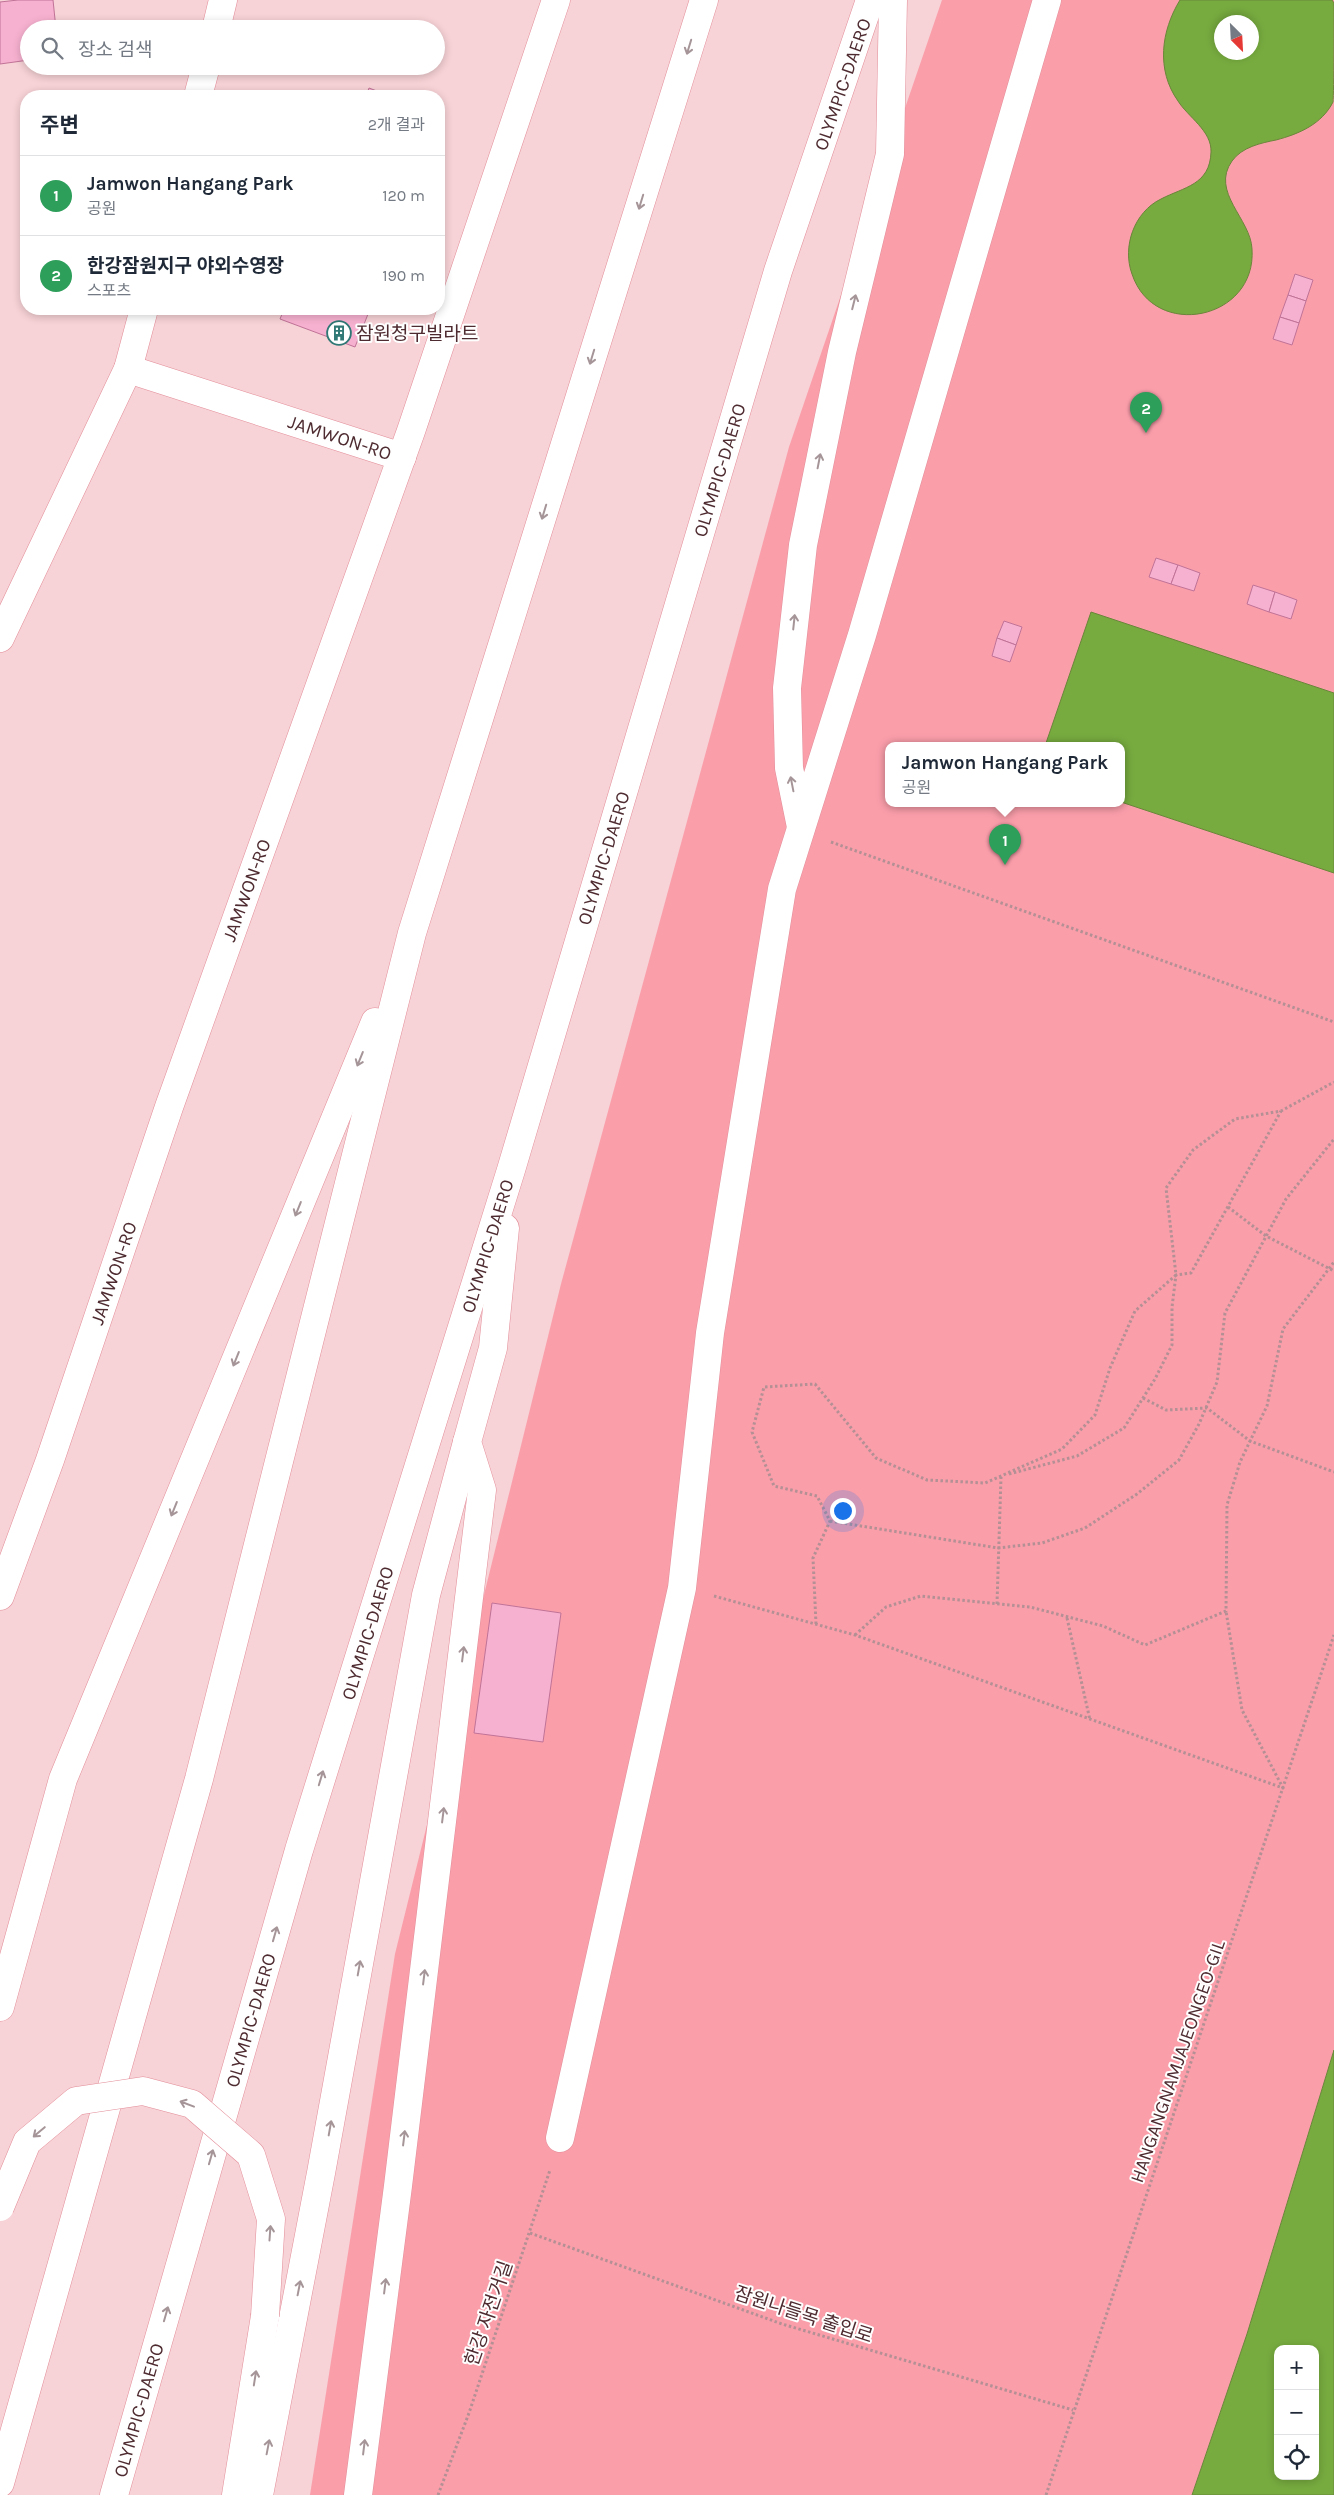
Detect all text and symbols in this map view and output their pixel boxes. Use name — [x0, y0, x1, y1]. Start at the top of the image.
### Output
street label: OLYMPIC-DAERO — [810, 15, 876, 153]
north arrow — [1214, 15, 1259, 60]
search box — [20, 20, 445, 75]
icon: search — [38, 34, 66, 62]
one-way arrow — [684, 38, 694, 54]
text: 장소 검색 — [78, 39, 152, 61]
text: 주변 — [40, 113, 79, 137]
text: 2개 결과 — [368, 115, 425, 134]
text: Jamwon Hangang Park — [87, 173, 293, 195]
text: 1 — [53, 186, 59, 205]
text: 120 m — [382, 186, 425, 205]
one-way arrow — [635, 193, 645, 209]
text: 공원 — [87, 199, 116, 218]
text: 한강잠원지구 야외수영장 — [87, 255, 284, 277]
text: 2 — [51, 266, 61, 285]
text: 190 m — [382, 266, 425, 285]
text: 스포츠 — [87, 281, 131, 300]
one-way arrow — [849, 295, 859, 311]
building icon: 잠원청구빌라트 — [326, 320, 352, 346]
place label: 잠원청구빌라트 — [356, 323, 478, 345]
one-way arrow — [587, 348, 597, 364]
pin: 2 — [1130, 392, 1162, 433]
street label: OLYMPIC-DAERO — [689, 401, 751, 540]
street label: JAMWON-RO — [285, 411, 394, 465]
one-way arrow — [815, 454, 825, 470]
one-way arrow — [538, 503, 548, 519]
one-way arrow — [789, 614, 799, 630]
popup — [885, 742, 1125, 807]
text: Jamwon Hangang Park — [902, 752, 1108, 774]
one-way arrow — [787, 776, 796, 792]
text: 공원 — [902, 778, 931, 797]
street label: OLYMPIC-DAERO — [573, 789, 635, 928]
pin: 1 — [989, 824, 1021, 865]
street label: JAMWON-RO — [218, 836, 276, 945]
one-way arrow — [355, 1050, 364, 1066]
street label: OLYMPIC-DAERO — [457, 1177, 519, 1316]
one-way arrow — [293, 1201, 302, 1216]
street label: JAMWON-RO — [86, 1219, 142, 1328]
one-way arrow — [231, 1351, 241, 1366]
your location — [830, 1498, 856, 1524]
one-way arrow — [169, 1502, 178, 1517]
street label: OLYMPIC-DAERO — [337, 1564, 399, 1703]
one-way arrow — [458, 1646, 468, 1662]
one-way arrow — [317, 1770, 327, 1786]
one-way arrow — [438, 1808, 448, 1824]
one-way arrow — [270, 1926, 280, 1942]
street label: HANGANGNAMJAJEONGEO-GIL — [1126, 1937, 1230, 2186]
street label: OLYMPIC-DAERO — [221, 1951, 281, 2090]
one-way arrow — [354, 1960, 364, 1976]
one-way arrow — [419, 1969, 429, 1985]
one-way arrow — [180, 2099, 195, 2108]
one-way arrow — [325, 2120, 335, 2136]
one-way arrow — [33, 2127, 46, 2138]
one-way arrow — [399, 2130, 409, 2146]
one-way arrow — [206, 2150, 216, 2166]
one-way arrow — [265, 2225, 274, 2241]
street label: 한강 자전거길 — [461, 2258, 517, 2369]
one-way arrow — [381, 2278, 391, 2294]
one-way arrow — [295, 2280, 305, 2296]
street label: 잠원나들목 출입로 — [732, 2282, 876, 2348]
one-way arrow — [162, 2306, 171, 2322]
street label: OLYMPIC-DAERO — [109, 2341, 169, 2480]
map controls — [1274, 2345, 1319, 2480]
button: + — [1274, 2345, 1319, 2390]
one-way arrow — [250, 2370, 260, 2386]
button: − — [1274, 2390, 1319, 2435]
button: locate — [1274, 2435, 1319, 2480]
one-way arrow — [359, 2439, 369, 2455]
one-way arrow — [264, 2440, 274, 2456]

